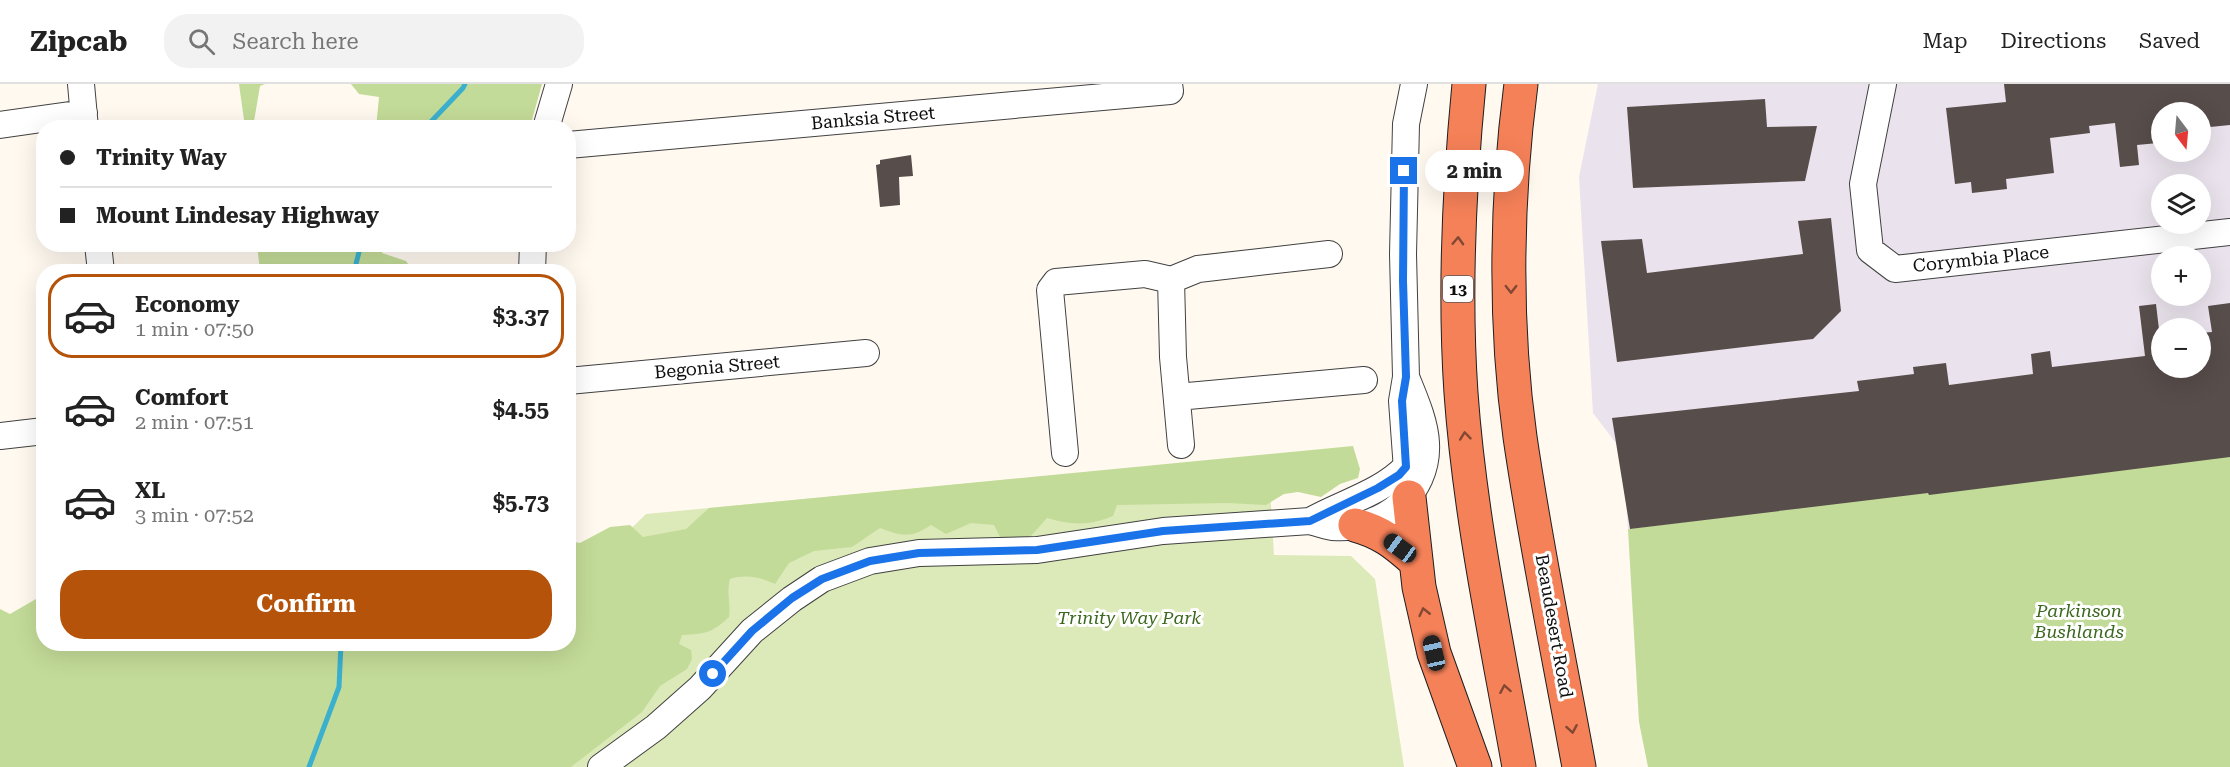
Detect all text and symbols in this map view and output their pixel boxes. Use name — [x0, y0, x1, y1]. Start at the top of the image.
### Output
search box — [164, 14, 584, 68]
text: Zipcab — [30, 25, 128, 58]
icon: search — [185, 25, 218, 58]
text: Search here — [233, 29, 359, 54]
text: Map — [1923, 29, 1967, 53]
text: Directions — [2000, 29, 2106, 53]
text: Saved — [2139, 29, 2200, 53]
street label: Banksia Street — [810, 102, 936, 133]
north arrow — [2151, 102, 2211, 162]
map controls — [2151, 102, 2211, 378]
text: Trinity Way — [96, 145, 227, 170]
callout: 2 min — [1425, 150, 1524, 192]
route end — [1390, 157, 1417, 184]
text: 2 min — [1447, 159, 1502, 183]
button: layers — [2151, 174, 2211, 234]
text: Mount Lindesay Highway — [96, 203, 379, 228]
one-way arrow — [1452, 236, 1464, 245]
street label: Corymbia Place — [1912, 241, 2050, 276]
button: + — [2151, 246, 2211, 306]
road number: 13 — [1443, 276, 1473, 302]
one-way arrow — [1504, 285, 1517, 294]
icon: car — [63, 289, 117, 343]
text: Economy — [135, 292, 239, 317]
text: $3.37 — [493, 304, 549, 329]
text: 1 min · 07:50 — [135, 317, 254, 341]
button: − — [2151, 318, 2211, 378]
street label: Begonia Street — [653, 351, 781, 382]
icon: car — [63, 382, 117, 436]
text: Comfort — [135, 385, 228, 410]
text: $4.55 — [493, 397, 549, 422]
text: 2 min · 07:51 — [135, 410, 254, 434]
one-way arrow — [1460, 431, 1472, 440]
icon: car — [63, 475, 117, 529]
text: XL — [135, 478, 165, 503]
text: $5.73 — [493, 490, 549, 515]
text: 3 min · 07:52 — [135, 503, 254, 527]
car — [1380, 530, 1420, 566]
street label: Beaudesert Road — [1531, 552, 1578, 700]
button: Confirm — [60, 570, 552, 639]
park label: Parkinson Bushlands — [2033, 600, 2124, 642]
park label: Trinity Way Park — [1057, 607, 1201, 628]
one-way arrow — [1419, 607, 1432, 617]
car — [1421, 633, 1447, 673]
route start — [699, 660, 726, 687]
one-way arrow — [1499, 684, 1512, 694]
one-way arrow — [1565, 723, 1578, 733]

